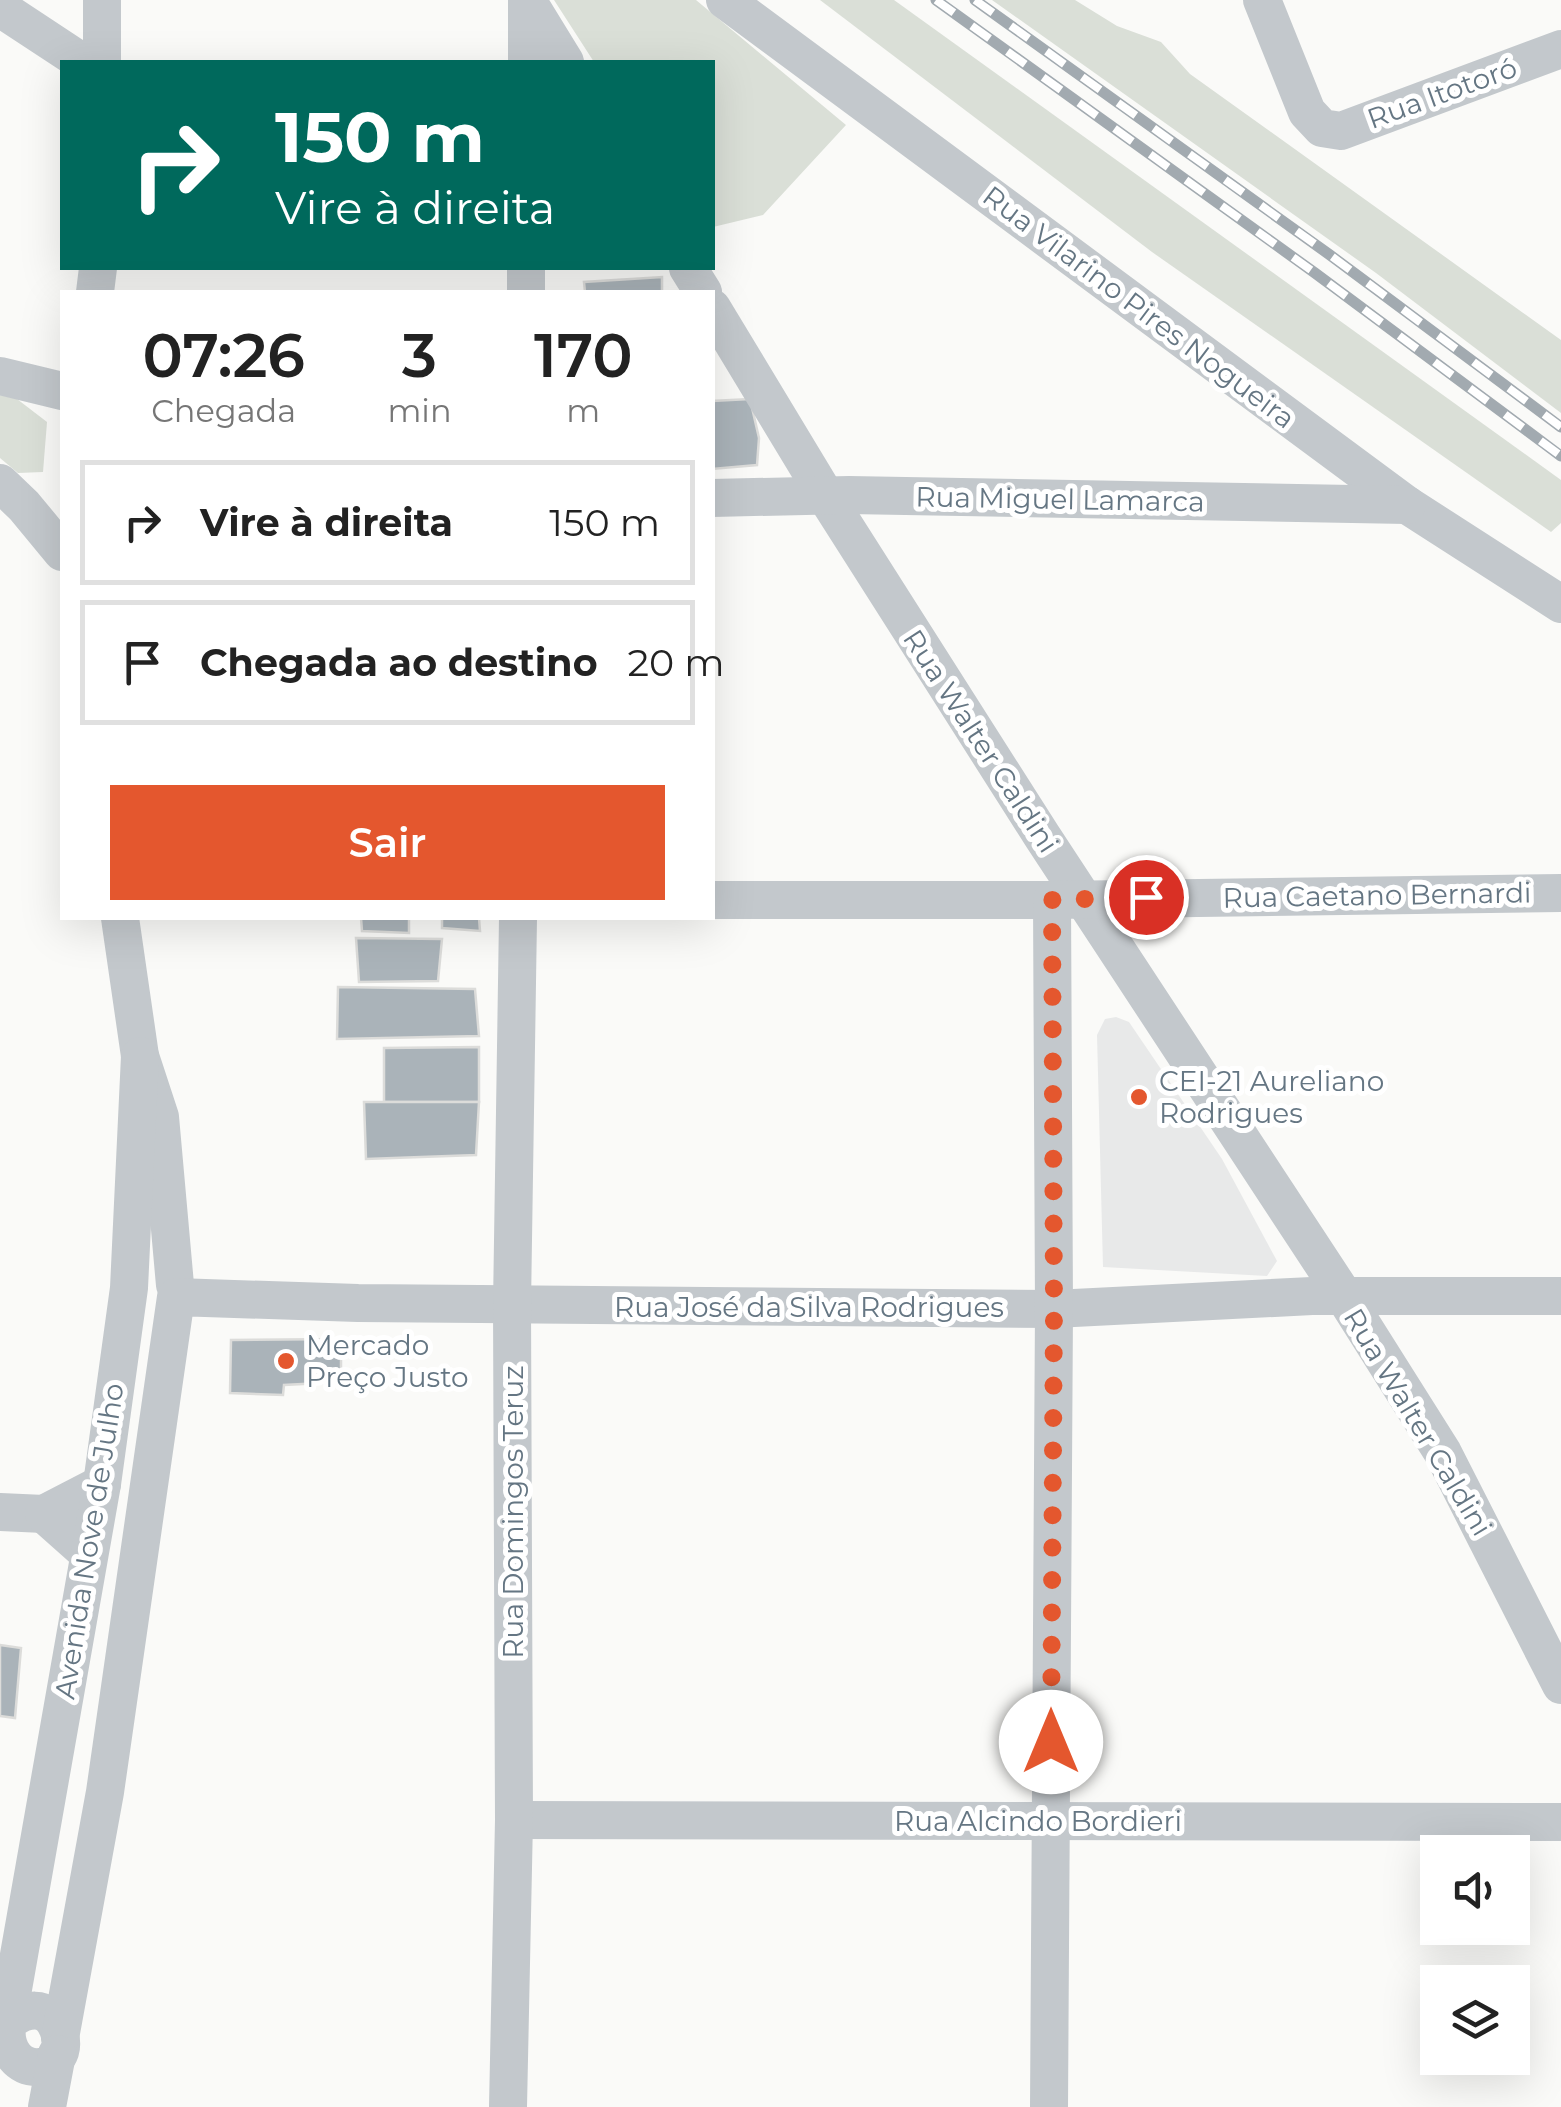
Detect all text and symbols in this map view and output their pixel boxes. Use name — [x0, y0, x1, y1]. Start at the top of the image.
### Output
street label: Rua Itotoró — [1363, 50, 1521, 136]
text: 150 m — [275, 94, 485, 180]
icon: right — [110, 100, 240, 230]
street label: Rua Vilarino Pires Nogueira — [976, 179, 1302, 435]
text: Vire à direita — [275, 180, 555, 235]
text: 07:26 — [142, 319, 305, 392]
text: 3 — [402, 319, 437, 392]
text: 170 — [534, 319, 633, 392]
text: Chegada — [151, 391, 296, 430]
text: min — [387, 391, 452, 430]
text: m — [566, 391, 600, 430]
street label: Rua Miguel Lamarca — [915, 479, 1205, 519]
icon: right — [115, 495, 170, 550]
text: Vire à direita — [200, 499, 453, 546]
text: 150 m — [549, 499, 660, 546]
street label: Rua Walter Caldini — [896, 623, 1066, 859]
icon: arrive — [115, 635, 170, 690]
text: Chegada ao destino — [200, 639, 598, 686]
text: 20 m — [628, 639, 725, 686]
button: Sair — [110, 785, 665, 900]
pin — [1104, 855, 1189, 940]
icon: arrive — [1119, 870, 1174, 925]
street label: Rua Caetano Bernardi — [1222, 875, 1532, 915]
place label: CEI-21 Aureliano Rodrigues — [1159, 1064, 1384, 1130]
marker: CEI-21 Aureliano Rodrigues — [1128, 1086, 1150, 1108]
street label: Rua José da Silva Rodrigues — [614, 1290, 1004, 1324]
street label: Rua Walter Caldini — [1337, 1302, 1499, 1542]
place label: Mercado Preço Justo — [306, 1328, 469, 1394]
marker: Mercado Preço Justo — [275, 1350, 297, 1372]
street label: Rua Domingos Teruz — [496, 1365, 530, 1659]
street label: Avenida Nove de Julho — [47, 1381, 131, 1701]
position arrow — [999, 1690, 1103, 1794]
street label: Rua Alcindo Bordieri — [894, 1804, 1182, 1838]
map controls — [1420, 1835, 1530, 2075]
button: sound — [1420, 1835, 1530, 1945]
button: layers — [1420, 1965, 1530, 2075]

